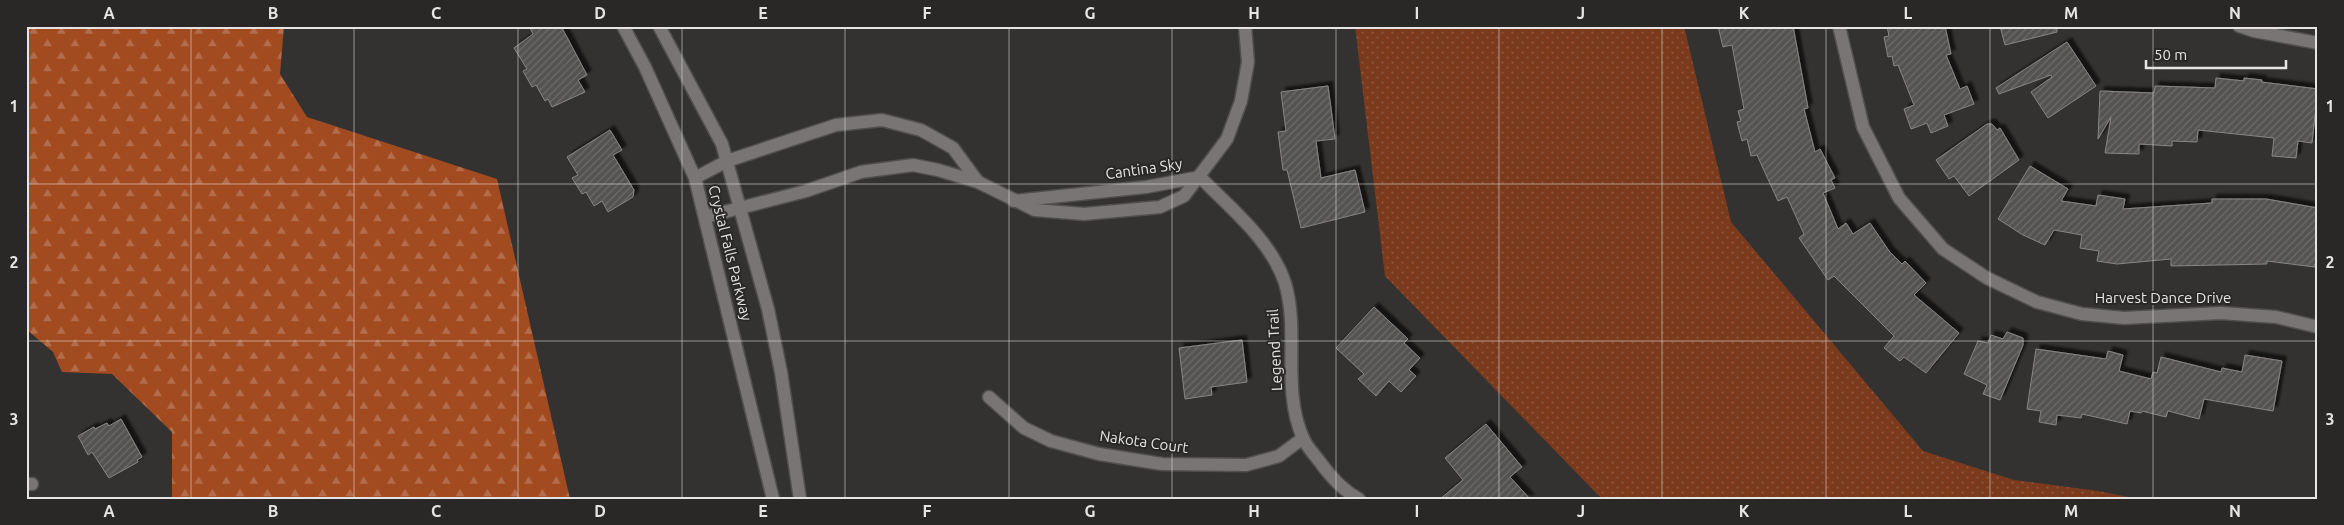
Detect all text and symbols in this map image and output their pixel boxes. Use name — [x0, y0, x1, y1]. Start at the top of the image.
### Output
text: A — [103, 4, 115, 22]
text: B — [268, 4, 278, 22]
text: C — [431, 4, 441, 22]
text: D — [594, 4, 606, 22]
text: E — [758, 4, 768, 22]
text: F — [923, 4, 932, 22]
text: G — [1084, 4, 1096, 22]
text: H — [1248, 4, 1260, 22]
text: I — [1415, 4, 1419, 22]
text: J — [1577, 4, 1585, 22]
text: K — [1739, 4, 1750, 22]
text: L — [1904, 4, 1913, 22]
text: M — [2064, 4, 2078, 22]
text: N — [2229, 4, 2241, 22]
scale bar — [2146, 38, 2286, 70]
text: 50 m — [2154, 46, 2187, 63]
text: 1 — [9, 97, 19, 115]
text: 1 — [2325, 97, 2335, 115]
street label: Cantina Sky — [1104, 155, 1183, 182]
street label: Crystal Falls Parkway — [705, 183, 756, 322]
text: 2 — [9, 253, 19, 271]
text: 2 — [2325, 253, 2335, 271]
street label: Harvest Dance Drive — [2095, 289, 2231, 306]
street label: Legend Trail — [1264, 308, 1285, 392]
text: 3 — [9, 410, 19, 428]
text: 3 — [2325, 410, 2335, 428]
street label: Nakota Court — [1099, 427, 1190, 456]
text: A — [103, 502, 115, 520]
text: B — [268, 502, 278, 520]
text: C — [431, 502, 441, 520]
text: D — [594, 502, 606, 520]
text: E — [758, 502, 768, 520]
text: F — [923, 502, 932, 520]
text: G — [1084, 502, 1096, 520]
text: H — [1248, 502, 1260, 520]
text: I — [1415, 502, 1419, 520]
text: J — [1577, 502, 1585, 520]
text: K — [1739, 502, 1750, 520]
text: L — [1904, 502, 1913, 520]
text: M — [2064, 502, 2078, 520]
text: N — [2229, 502, 2241, 520]

